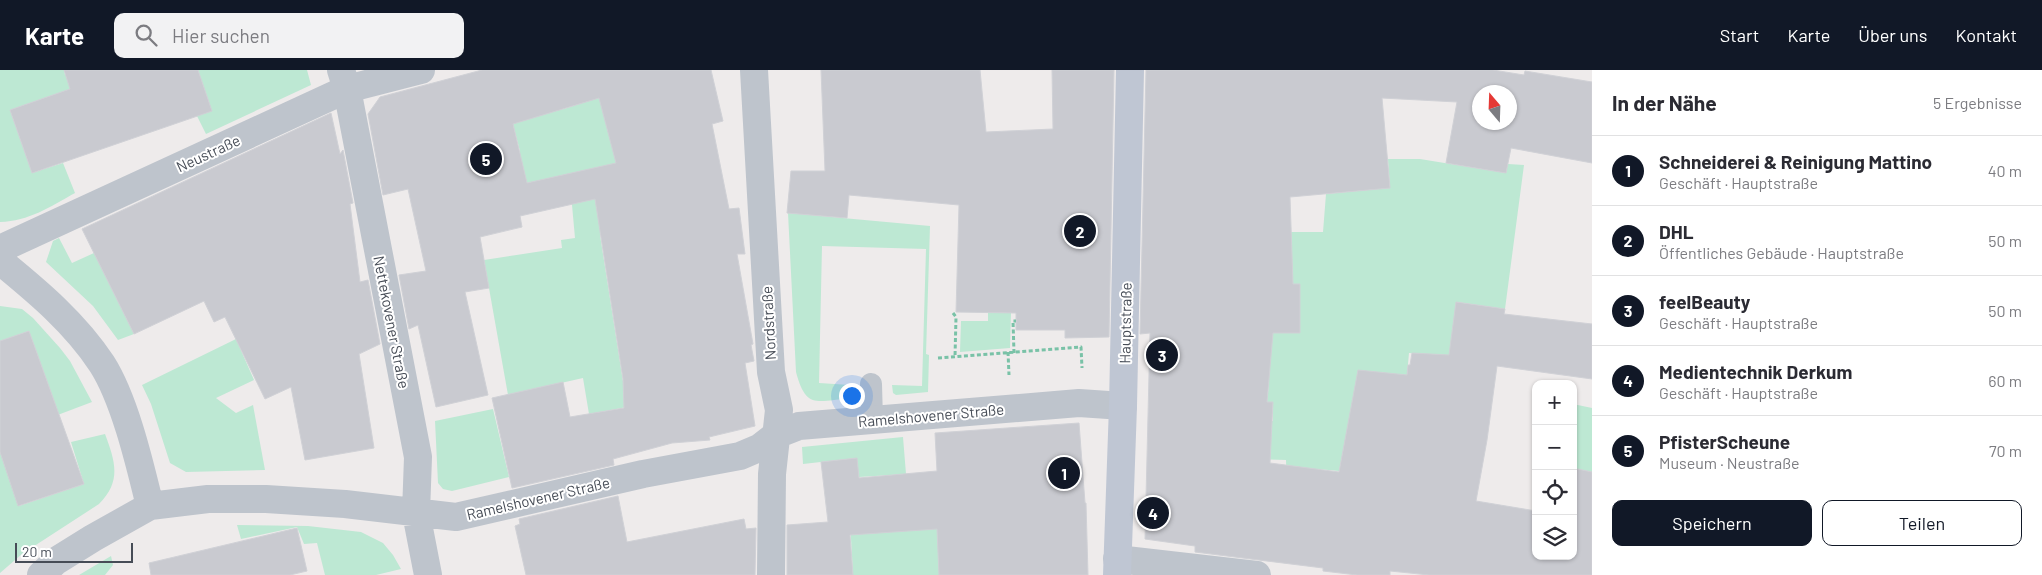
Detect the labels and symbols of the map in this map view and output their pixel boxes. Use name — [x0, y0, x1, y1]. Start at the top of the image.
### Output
north arrow — [1472, 85, 1517, 130]
street label: Neustraße — [173, 130, 243, 176]
pin: 5 — [470, 140, 502, 178]
pin: 2 — [1064, 212, 1096, 250]
street label: Nettekovener Straße — [370, 254, 414, 390]
street label: Hauptstraße — [1115, 282, 1135, 364]
street label: Nordstraße — [757, 286, 779, 360]
pin: 3 — [1146, 336, 1178, 374]
your location — [839, 383, 865, 409]
street label: Ramelshovener Straße — [857, 400, 1005, 430]
pin: 1 — [1048, 454, 1080, 492]
street label: Ramelshovener Straße — [465, 473, 611, 523]
pin: 4 — [1137, 494, 1169, 532]
scale bar — [15, 540, 132, 563]

